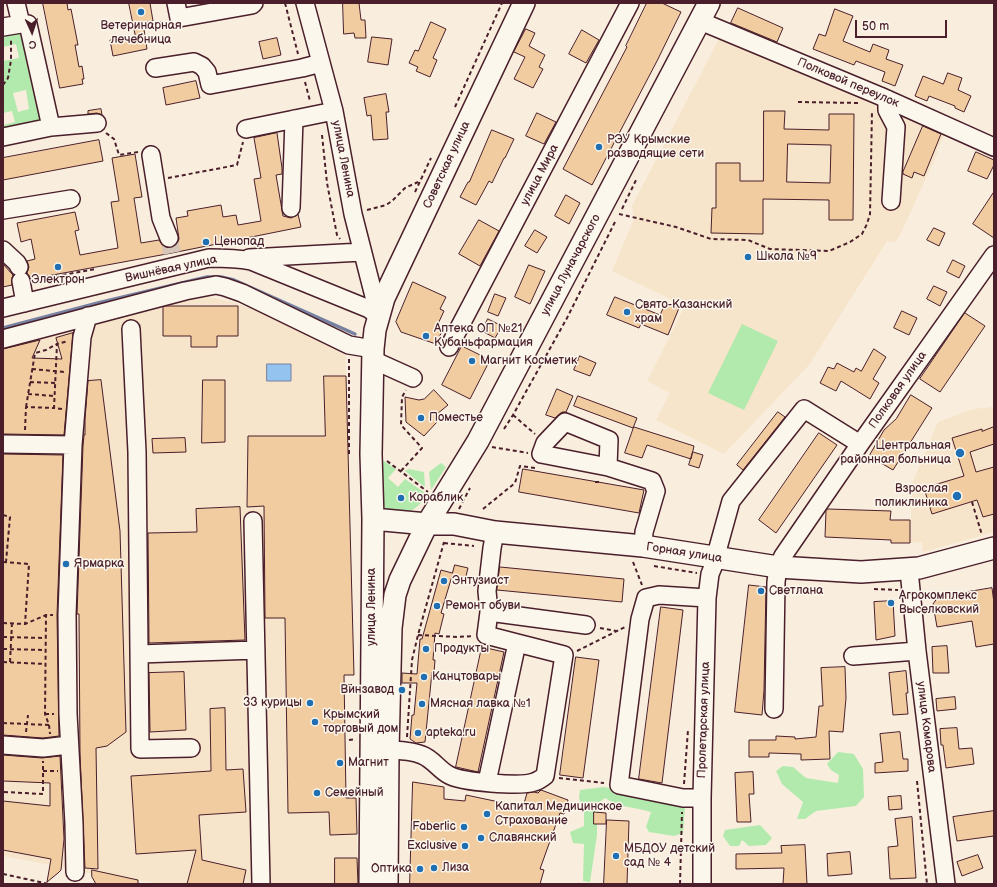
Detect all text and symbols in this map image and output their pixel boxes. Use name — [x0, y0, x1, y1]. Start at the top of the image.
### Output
marker: Ветеринарная лечебница — [136, 7, 146, 17]
north arrow — [12, 12, 52, 52]
scale bar — [857, 12, 949, 38]
place label: Ветеринарная лечебница — [100, 19, 182, 47]
text: 50 m — [862, 19, 889, 34]
text: С — [28, 38, 37, 51]
street label: Полковой переулок — [795, 55, 901, 111]
street label: улица Ленина — [328, 119, 358, 199]
street label: Советская улица — [420, 119, 474, 211]
place label: РЭУ Крымские разводящие сети — [607, 133, 704, 161]
street label: улица Мира — [518, 142, 562, 208]
marker: РЭУ Крымские разводящие сети — [594, 142, 604, 152]
street label: улица Луначарского — [538, 212, 604, 318]
place label: Ценопад — [214, 235, 264, 249]
marker: Ценопад — [201, 237, 211, 247]
place label: Школа №9 — [756, 250, 817, 264]
street label: Вишнёвая улица — [124, 252, 218, 286]
marker: Школа №9 — [743, 252, 753, 262]
marker: Электрон — [53, 262, 63, 272]
place label: Электрон — [31, 273, 85, 287]
place label: Свято-Казанский храм — [635, 298, 732, 326]
marker: Свято-Казанский храм — [622, 307, 632, 317]
place label: Аптека ОП №21 Кубаньфармация — [434, 322, 533, 350]
marker: Аптека ОП №21 Кубаньфармация — [421, 331, 431, 341]
street label: Полковая улица — [866, 349, 930, 431]
place label: Магнит Косметик — [480, 354, 577, 368]
marker: Магнит Косметик — [467, 356, 477, 366]
place label: Поместье — [429, 411, 483, 425]
marker: Поместье — [416, 413, 426, 423]
place label: Центральная районная больница — [840, 439, 951, 467]
marker: Центральная районная больница — [954, 447, 966, 459]
place label: Взрослая поликлиника — [875, 482, 948, 510]
marker: Взрослая поликлиника — [951, 490, 963, 502]
place label: Кораблик — [409, 491, 463, 505]
marker: Кораблик — [396, 493, 406, 503]
street label: Горная улица — [645, 540, 723, 566]
place label: Ярмарка — [74, 557, 124, 571]
marker: Ярмарка — [61, 559, 71, 569]
street label: улица Ленина — [365, 568, 379, 646]
place label: Энтузиаст — [452, 574, 509, 588]
marker: Энтузиаст — [439, 576, 449, 586]
place label: Светлана — [769, 584, 823, 598]
marker: Светлана — [756, 586, 766, 596]
place label: Агрокомплекс Выселковский — [899, 589, 979, 617]
marker: Агрокомплекс Выселковский — [886, 598, 896, 608]
place label: Ремонт обуви — [445, 599, 520, 613]
marker: Ремонт обуви — [432, 601, 442, 611]
place label: Продукты — [434, 642, 489, 656]
marker: Продукты — [421, 644, 431, 654]
street label: Пролетарская улица — [695, 661, 713, 779]
place label: Канцтовары — [432, 670, 501, 684]
marker: Канцтовары — [419, 672, 429, 682]
street label: улица Комарова — [913, 681, 939, 773]
place label: Винзавод — [341, 683, 394, 697]
marker: Винзавод — [397, 685, 407, 695]
place label: 33 курицы — [243, 696, 302, 710]
place label: Мясная лавка №1 — [430, 697, 531, 711]
marker: 33 курицы — [305, 698, 315, 708]
marker: Мясная лавка №1 — [417, 699, 427, 709]
place label: Крымский торговый дом — [323, 708, 398, 736]
marker: Крымский торговый дом — [310, 717, 320, 727]
place label: apteka.ru — [426, 726, 476, 740]
marker: apteka.ru — [413, 728, 423, 738]
place label: Магнит — [348, 756, 389, 770]
marker: Магнит — [335, 758, 345, 768]
place label: Семейный — [325, 786, 384, 800]
marker: Семейный — [312, 788, 322, 798]
place label: Капитал Медицинское Страхование — [495, 800, 622, 828]
marker: Капитал Медицинское Страхование — [482, 809, 492, 819]
place label: Faberlic — [412, 820, 456, 834]
marker: Faberlic — [459, 822, 469, 832]
place label: Славянский — [489, 831, 557, 845]
marker: Славянский — [476, 833, 486, 843]
place label: Exclusive — [407, 839, 457, 853]
marker: Exclusive — [460, 841, 470, 851]
place label: МБДОУ детский сад № 4 — [624, 842, 715, 870]
marker: МБДОУ детский сад № 4 — [611, 851, 621, 861]
place label: Лиза — [442, 861, 469, 875]
place label: Оптика — [371, 862, 412, 876]
marker: Лиза — [429, 863, 439, 873]
marker: Оптика — [415, 864, 425, 874]

